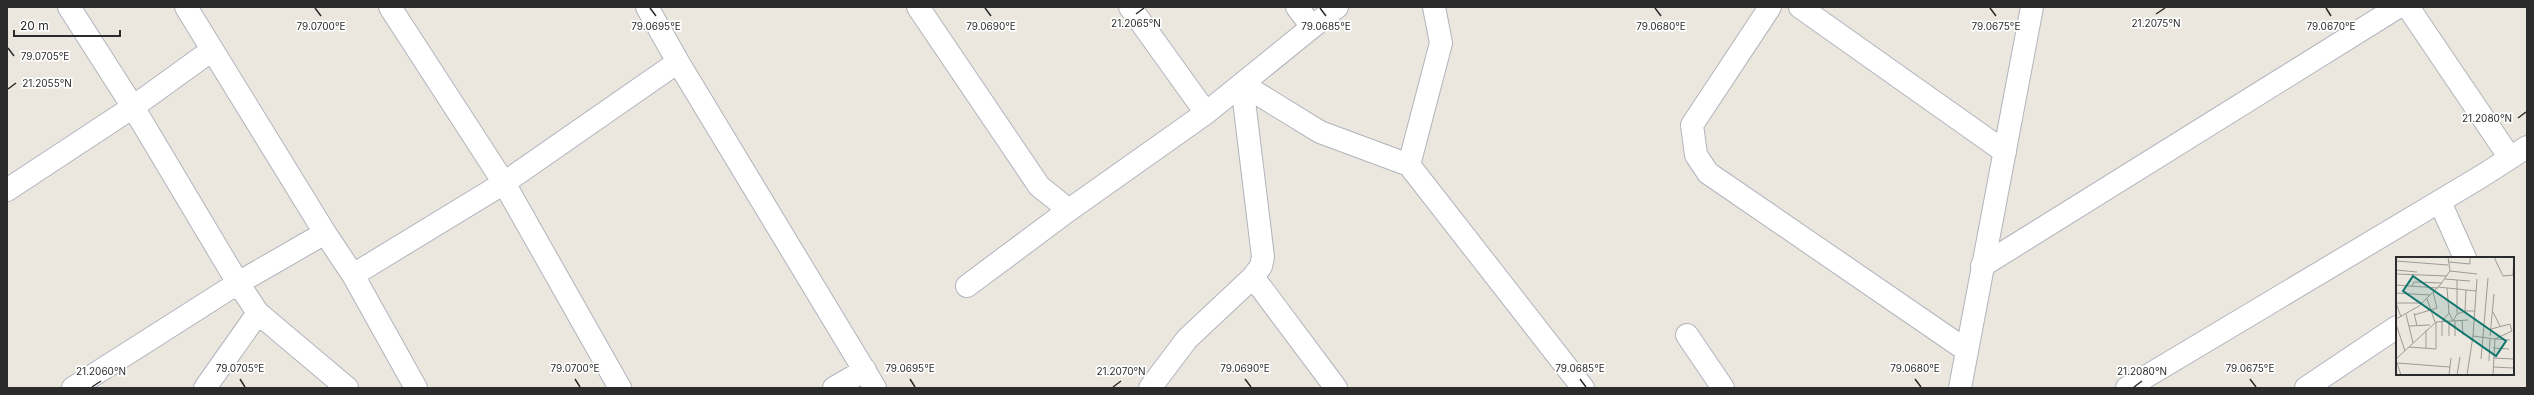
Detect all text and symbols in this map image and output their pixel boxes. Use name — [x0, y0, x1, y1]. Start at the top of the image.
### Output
scale bar — [14, 12, 120, 38]
text: 21.2065°N — [1111, 17, 1161, 29]
text: 21.2075°N — [2132, 17, 2181, 29]
text: 20 m — [20, 18, 49, 33]
text: 79.0700°E — [297, 20, 345, 32]
text: 79.0695°E — [631, 20, 681, 32]
text: 79.0690°E — [966, 20, 1016, 32]
text: 79.0685°E — [1301, 20, 1351, 32]
text: 79.0680°E — [1636, 20, 1686, 32]
text: 79.0675°E — [1972, 20, 2020, 32]
text: 79.0670°E — [2306, 20, 2356, 32]
text: 79.0705°E — [21, 50, 69, 62]
text: 21.2055°N — [22, 77, 72, 89]
text: 21.2080°N — [2462, 112, 2512, 124]
inset map — [2396, 257, 2514, 375]
text: 79.0705°E — [216, 362, 264, 374]
text: 79.0700°E — [551, 362, 599, 374]
text: 79.0695°E — [885, 362, 935, 374]
text: 79.0690°E — [1220, 362, 1270, 374]
text: 79.0685°E — [1555, 362, 1605, 374]
text: 79.0680°E — [1890, 362, 1940, 374]
text: 79.0675°E — [2226, 362, 2274, 374]
text: 21.2060°N — [76, 365, 126, 377]
text: 21.2070°N — [1096, 365, 1146, 377]
text: 21.2080°N — [2117, 365, 2167, 377]

